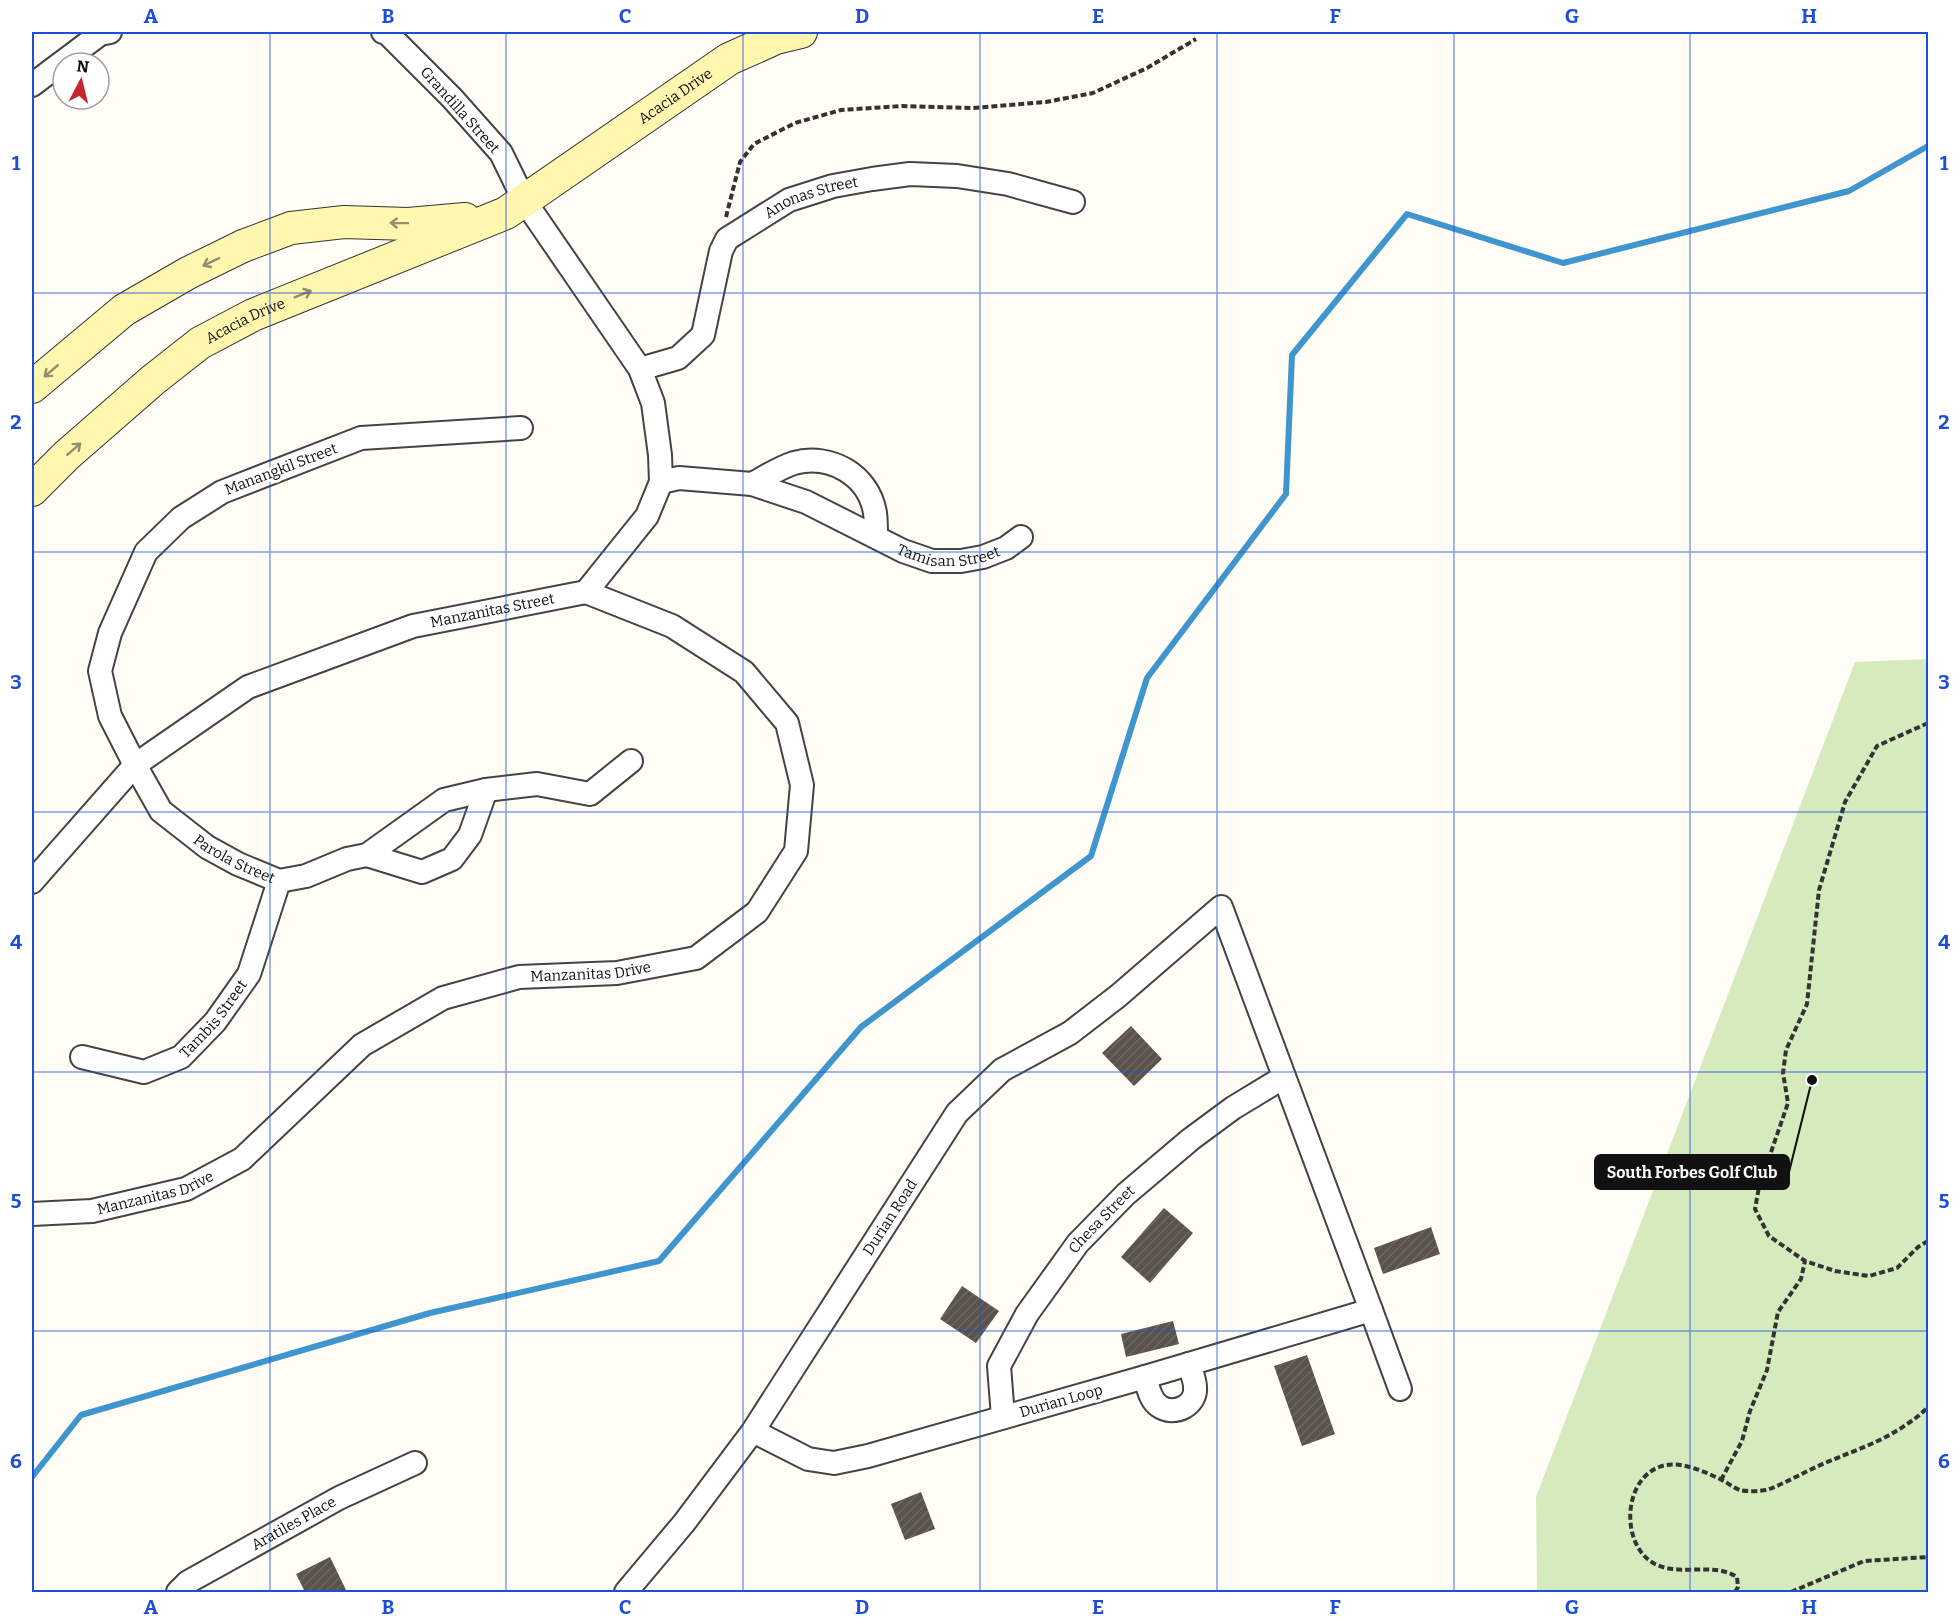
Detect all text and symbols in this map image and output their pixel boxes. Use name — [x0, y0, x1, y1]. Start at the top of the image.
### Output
text: A — [144, 4, 159, 28]
text: B — [382, 4, 395, 28]
text: C — [619, 4, 631, 28]
text: D — [855, 4, 869, 28]
text: E — [1092, 4, 1104, 28]
text: F — [1329, 4, 1341, 28]
text: G — [1565, 4, 1579, 28]
text: H — [1801, 4, 1817, 28]
north arrow — [51, 51, 111, 111]
text: N — [75, 56, 90, 77]
street label: Grandilla Street — [416, 63, 504, 157]
street label: Acacia Drive — [635, 64, 716, 128]
text: 1 — [12, 151, 21, 175]
text: 1 — [1940, 151, 1949, 175]
street label: Anonas Street — [761, 173, 860, 222]
one-way arrow — [389, 217, 409, 229]
one-way arrow — [203, 256, 221, 268]
one-way arrow — [293, 288, 312, 299]
street label: Acacia Drive — [202, 294, 288, 347]
one-way arrow — [44, 364, 59, 378]
text: 2 — [10, 410, 22, 434]
text: 2 — [1938, 410, 1950, 434]
street label: Manangkil Street — [222, 439, 340, 499]
one-way arrow — [66, 442, 81, 456]
street label: Tamisan Street — [894, 540, 1003, 570]
street label: Manzanitas Street — [429, 589, 557, 631]
text: 3 — [10, 670, 22, 694]
text: 3 — [1938, 670, 1950, 694]
street label: Parola Street — [190, 831, 278, 888]
text: 4 — [10, 930, 22, 954]
text: 4 — [1938, 930, 1950, 954]
street label: Manzanitas Drive — [530, 958, 652, 986]
street label: Tambis Street — [176, 976, 251, 1062]
callout: South Forbes Golf Club — [1595, 1155, 1789, 1189]
text: South Forbes Golf Club — [1607, 1163, 1777, 1182]
street label: Manzanitas Drive — [95, 1167, 217, 1219]
street label: Durian Road — [859, 1176, 921, 1259]
street label: Chesa Street — [1065, 1181, 1139, 1257]
text: 5 — [11, 1189, 22, 1213]
text: 5 — [1939, 1189, 1950, 1213]
street label: Durian Loop — [1017, 1381, 1105, 1421]
text: 6 — [10, 1449, 22, 1473]
text: 6 — [1938, 1449, 1950, 1473]
street label: Aratiles Place — [248, 1493, 339, 1554]
text: A — [144, 1595, 159, 1619]
text: B — [382, 1595, 395, 1619]
text: C — [619, 1595, 631, 1619]
text: D — [855, 1595, 869, 1619]
text: E — [1092, 1595, 1104, 1619]
text: F — [1329, 1595, 1341, 1619]
text: G — [1565, 1595, 1579, 1619]
text: H — [1801, 1595, 1817, 1619]

